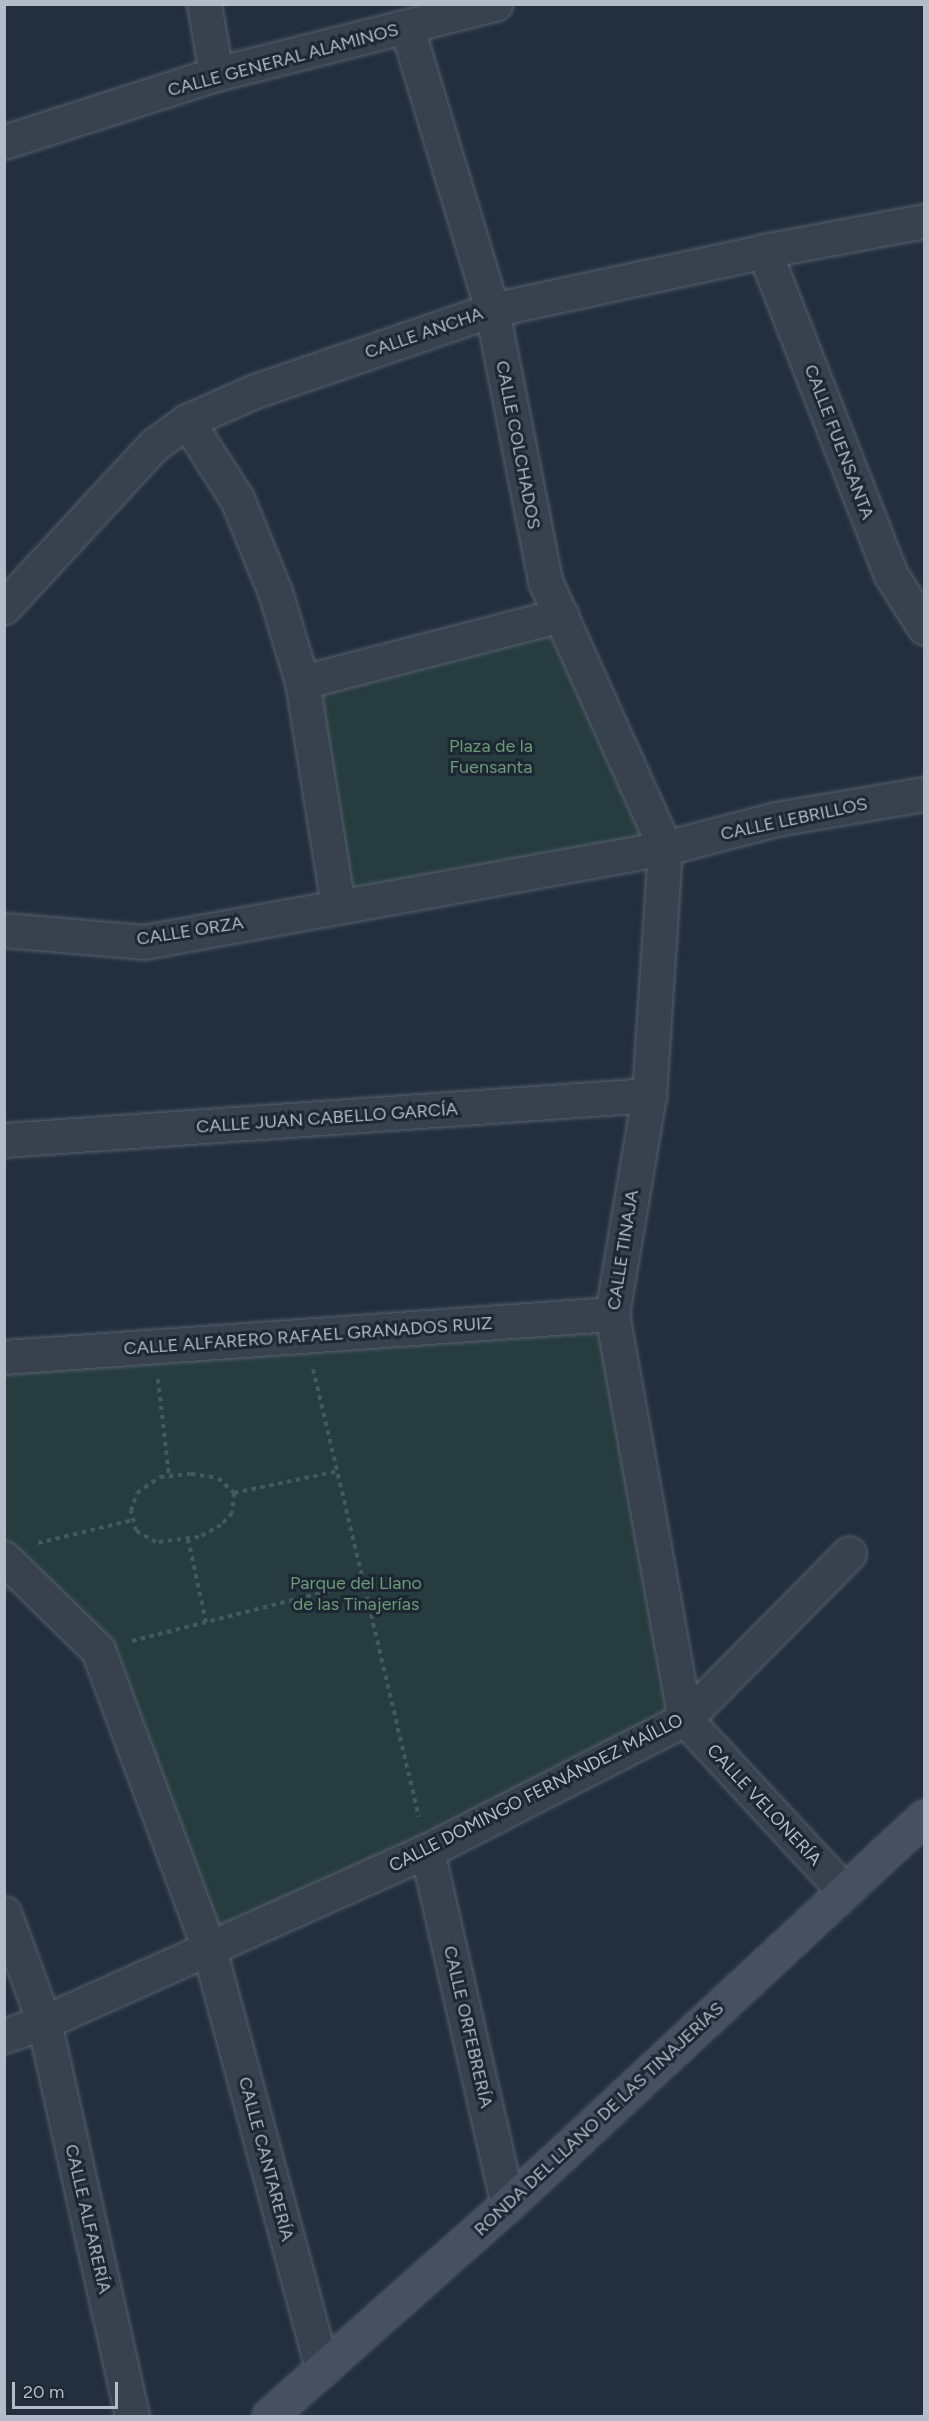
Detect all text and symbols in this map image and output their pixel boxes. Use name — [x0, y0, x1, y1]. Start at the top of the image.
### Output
street label: CALLE GENERAL ALAMINOS — [165, 19, 401, 101]
street label: CALLE ANCHA — [362, 303, 486, 363]
street label: CALLE COLCHADOS — [491, 359, 545, 531]
street label: CALLE FUENSANTA — [800, 362, 878, 522]
park label: Plaza de la Fuensanta — [449, 736, 533, 778]
street label: CALLE LEBRILLOS — [719, 793, 869, 845]
street label: CALLE ORZA — [135, 912, 245, 950]
street label: CALLE JUAN CABELLO GARCÍA — [195, 1098, 459, 1138]
street label: CALLE TINAJA — [603, 1188, 643, 1312]
street label: CALLE ALFARERO RAFAEL GRANADOS RUIZ — [123, 1312, 493, 1360]
park label: Parque del Llano de las Tinajerías — [290, 1573, 422, 1616]
street label: CALLE DOMINGO FERNÁNDEZ MAÍLLO — [385, 1709, 687, 1877]
street label: CALLE VELONERÍA — [702, 1740, 826, 1870]
street label: CALLE ORFEBRERÍA — [439, 1944, 497, 2110]
street label: RONDA DEL LLANO DE LAS TINAJERÍAS — [470, 1998, 728, 2240]
street label: CALLE CANTARERÍA — [234, 2074, 298, 2244]
street label: CALLE ALFARERÍA — [60, 2142, 116, 2296]
scale bar — [15, 2370, 122, 2408]
text: 20 m — [23, 2381, 64, 2403]

